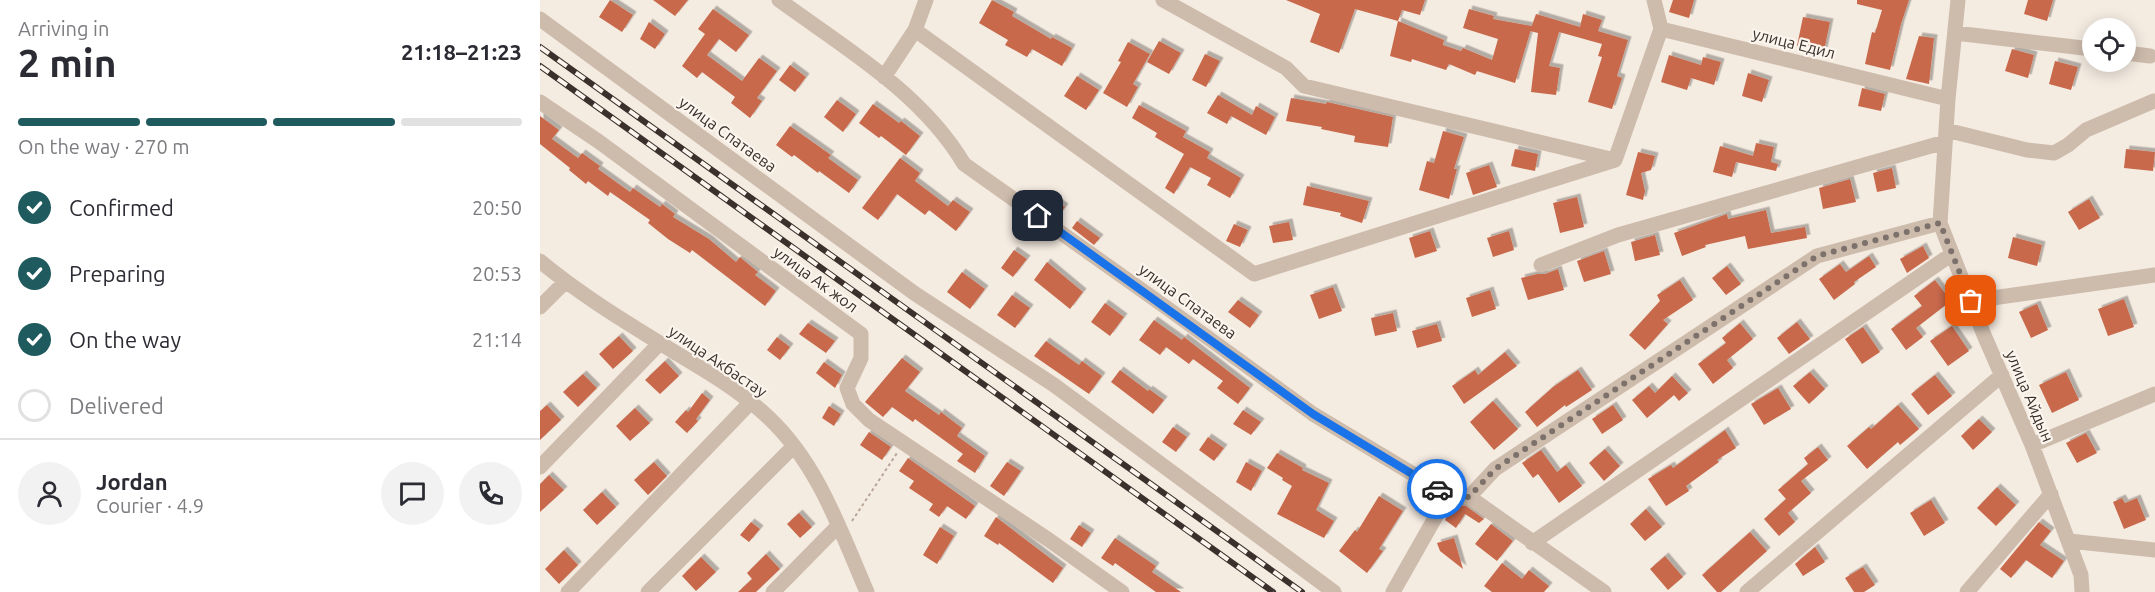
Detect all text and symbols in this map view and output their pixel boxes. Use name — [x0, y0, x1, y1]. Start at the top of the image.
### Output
text: Arriving in — [18, 17, 109, 40]
map controls — [2082, 18, 2136, 72]
button: locate — [2082, 18, 2136, 72]
street label: улица Едил — [1751, 24, 1837, 62]
text: 21:18–21:23 — [401, 39, 522, 64]
text: 2 min — [18, 41, 117, 84]
street label: улица Спатаева — [676, 93, 780, 175]
text: On the way · 270 m — [18, 135, 190, 158]
pin — [1012, 190, 1063, 241]
icon: check — [18, 191, 51, 224]
text: Confirmed — [69, 195, 174, 220]
text: 20:50 — [472, 196, 522, 219]
icon: home — [1021, 199, 1054, 232]
street label: улица Ак жол — [770, 242, 862, 316]
icon: check — [18, 257, 51, 290]
street label: улица Спатаева — [1136, 260, 1240, 342]
text: Preparing — [69, 261, 166, 286]
text: 20:53 — [472, 262, 522, 285]
pin — [1945, 275, 1996, 326]
icon: bag — [1954, 284, 1987, 317]
street label: улица Акбастау — [666, 322, 771, 401]
icon: check — [18, 323, 51, 356]
text: On the way — [69, 327, 181, 352]
text: 21:14 — [472, 328, 522, 351]
street label: улица Айдын — [2003, 347, 2057, 445]
text: Delivered — [69, 393, 164, 418]
courier — [1407, 459, 1467, 519]
button: person — [18, 462, 81, 525]
button: chat — [381, 462, 444, 525]
button: phone — [459, 462, 522, 525]
text: Jordan — [96, 469, 168, 494]
icon: car — [1421, 473, 1454, 506]
text: Courier · 4.9 — [96, 494, 204, 517]

